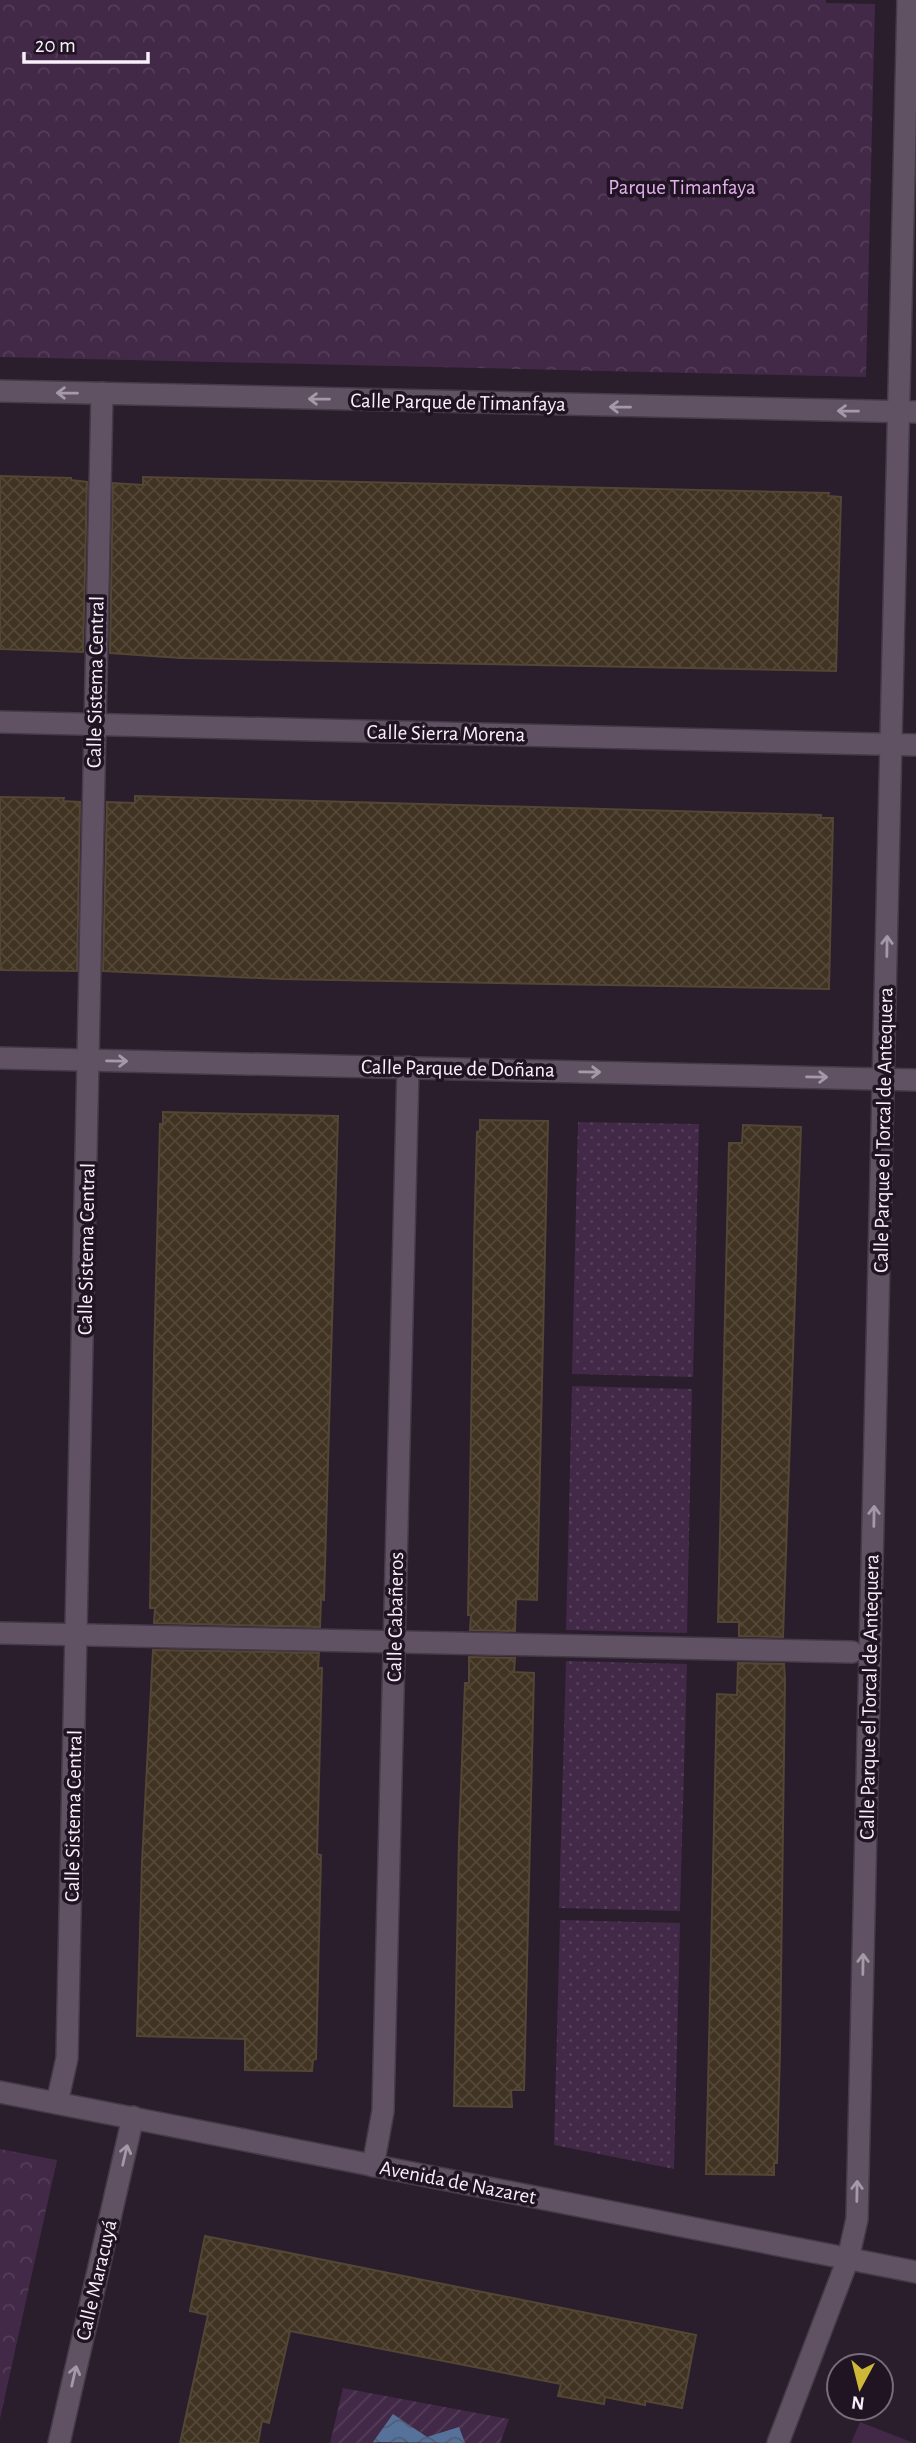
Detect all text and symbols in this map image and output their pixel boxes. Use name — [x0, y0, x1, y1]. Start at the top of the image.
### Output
scale bar — [24, 21, 149, 65]
text: 20 m — [35, 35, 76, 56]
park label: Parque Timanfaya — [608, 177, 756, 198]
one-way arrow — [56, 386, 79, 399]
street label: Calle Parque de Timanfaya — [350, 390, 566, 415]
one-way arrow — [308, 392, 331, 406]
one-way arrow — [609, 400, 632, 413]
one-way arrow — [837, 404, 860, 418]
street label: Calle Sistema Central — [83, 596, 108, 768]
street label: Calle Sierra Morena — [367, 722, 526, 745]
one-way arrow — [880, 934, 893, 957]
street label: Calle Parque el Torcal de Antequera — [871, 987, 896, 1273]
one-way arrow — [105, 1054, 128, 1068]
street label: Calle Parque de Doñana — [361, 1056, 555, 1081]
one-way arrow — [578, 1065, 601, 1078]
one-way arrow — [805, 1070, 828, 1084]
street label: Calle Sistema Central — [74, 1163, 99, 1335]
one-way arrow — [867, 1505, 881, 1528]
street label: Calle Cabañeros — [384, 1552, 407, 1682]
street label: Calle Parque el Torcal de Antequera — [857, 1554, 882, 1840]
street label: Calle Sistema Central — [61, 1730, 86, 1902]
one-way arrow — [856, 1953, 870, 1976]
one-way arrow — [118, 2144, 132, 2167]
street label: Avenida de Nazaret — [378, 2157, 538, 2208]
one-way arrow — [851, 2180, 864, 2203]
street label: Calle Maracuyá — [72, 2217, 121, 2342]
north arrow — [825, 2352, 895, 2422]
one-way arrow — [68, 2366, 81, 2388]
text: N — [850, 2392, 866, 2413]

